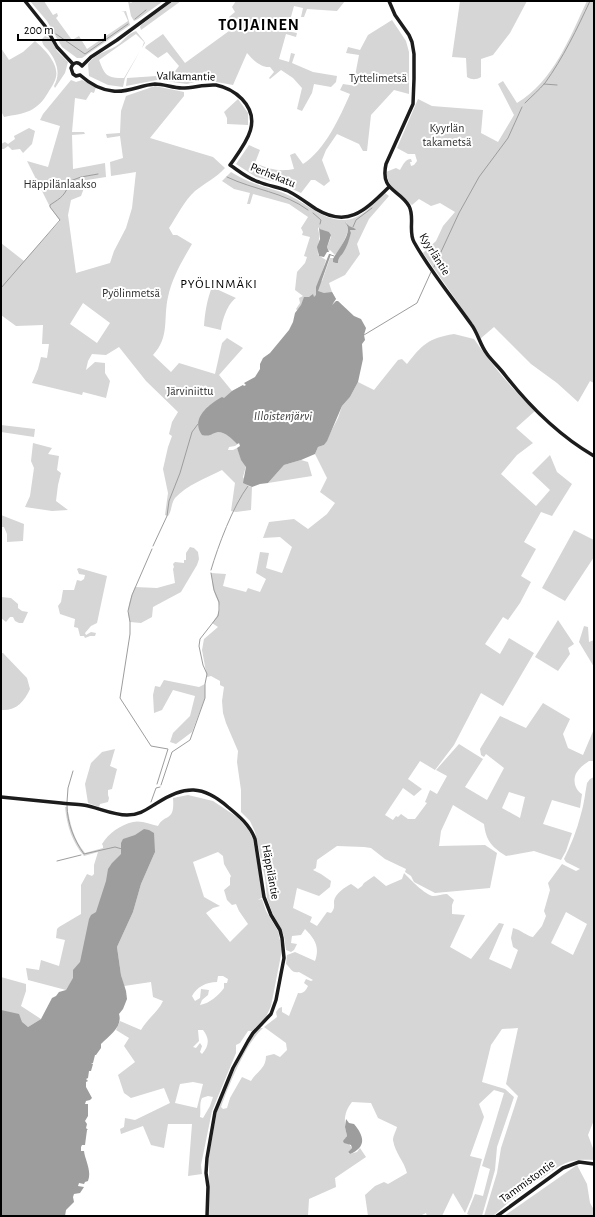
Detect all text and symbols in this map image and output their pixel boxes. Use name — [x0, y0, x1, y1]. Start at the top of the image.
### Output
scale bar — [18, 16, 105, 42]
district label: TOIJAINEN — [218, 17, 300, 33]
text: 200 m — [24, 24, 54, 36]
street label: Valkamantie — [157, 69, 215, 83]
park label: Tyttelimetsä — [349, 72, 407, 85]
park label: Kyyrlän takametsä — [423, 122, 472, 148]
street label: Perhekatu — [249, 161, 297, 189]
park label: Häppilänlaakso — [23, 178, 97, 190]
street label: Kyyrläntie — [417, 231, 453, 278]
district label: PYÖLINMÄKI — [180, 277, 258, 291]
park label: Pyölinmetsä — [102, 287, 160, 300]
park label: Järviniittu — [167, 385, 213, 397]
water label: Illoistenjärvi — [254, 410, 312, 423]
street label: Häppiläntie — [260, 844, 282, 900]
street label: Tammistontie — [497, 1157, 557, 1205]

